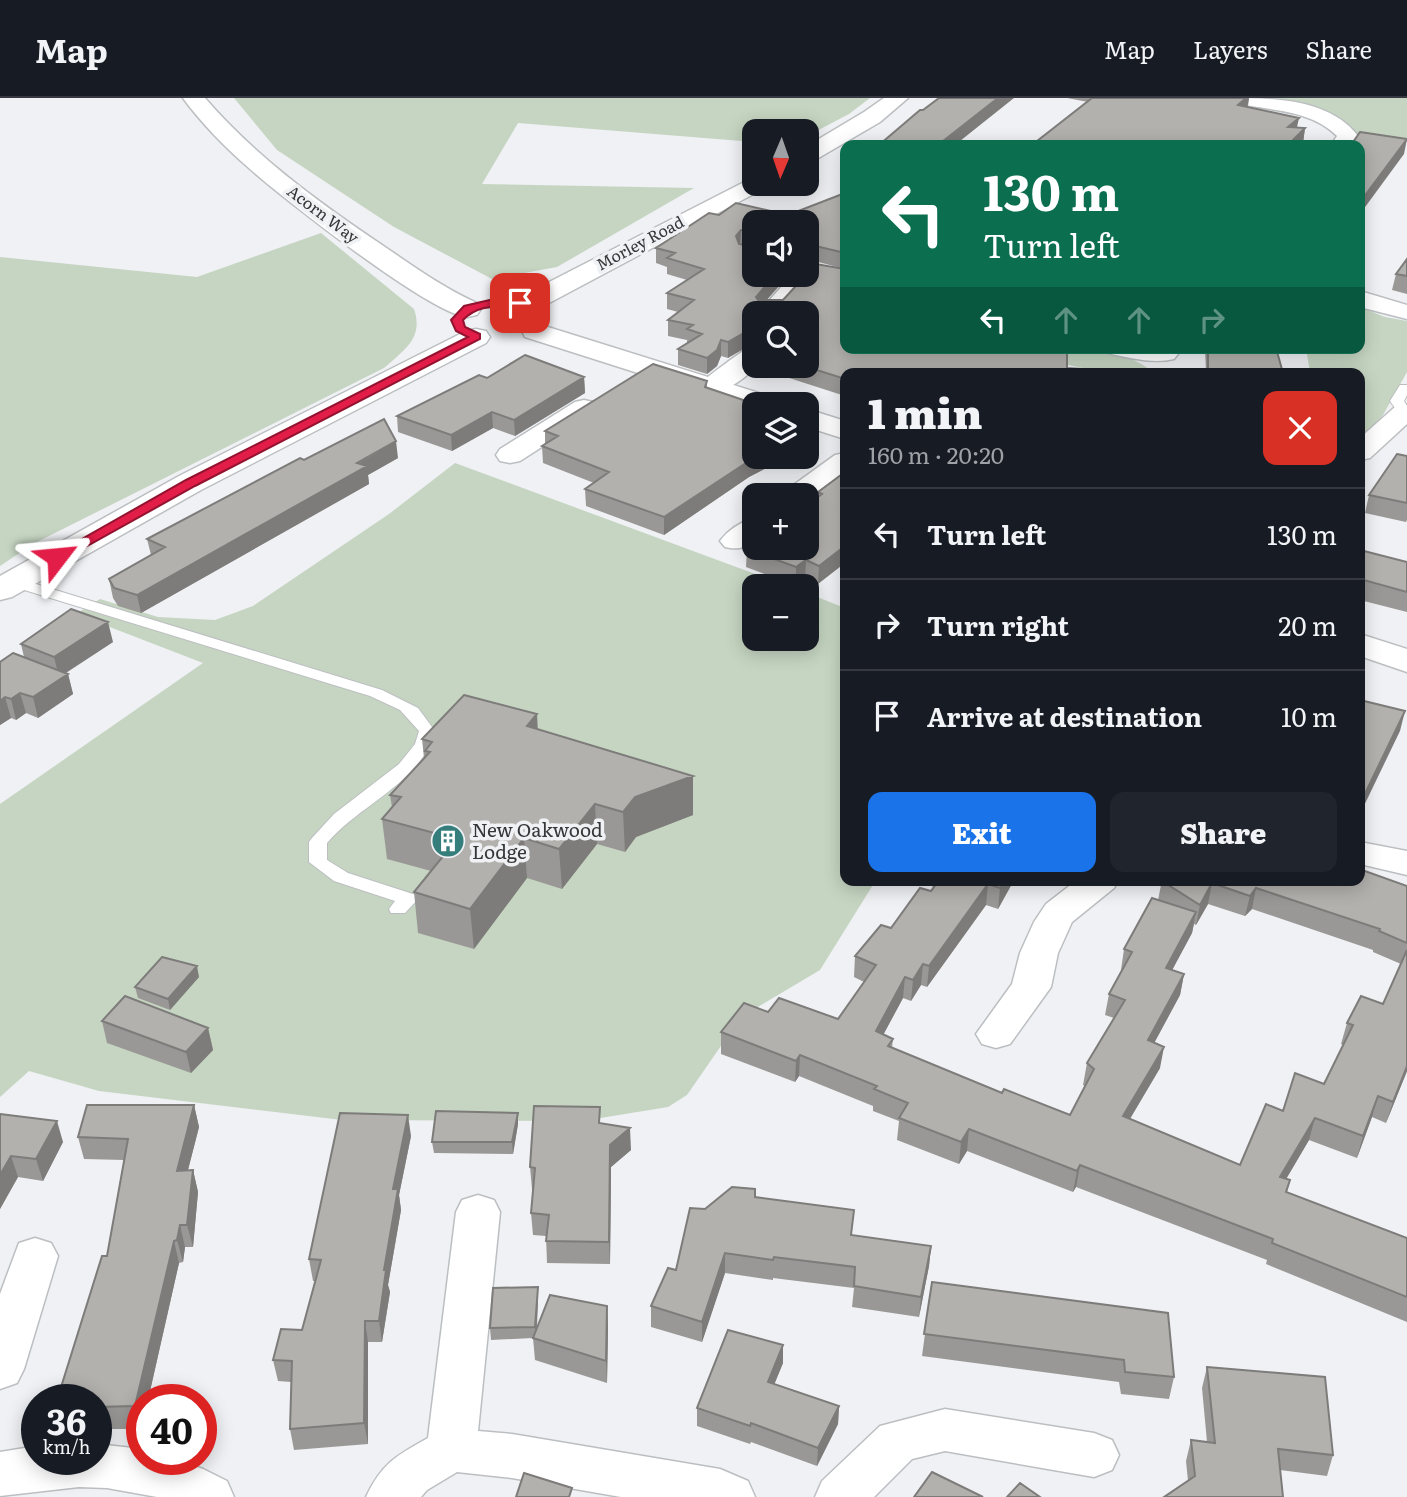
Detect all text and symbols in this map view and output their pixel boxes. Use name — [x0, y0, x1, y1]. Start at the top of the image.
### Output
text: Map — [35, 24, 108, 73]
text: Map — [1104, 31, 1155, 66]
text: Layers — [1193, 31, 1267, 66]
text: Share — [1305, 31, 1372, 66]
north arrow — [742, 119, 819, 196]
map controls — [742, 119, 819, 651]
text: 130 m — [983, 153, 1119, 226]
icon: left — [868, 168, 959, 259]
street label: Acorn Way — [283, 178, 365, 249]
street label: Morley Road — [591, 209, 688, 275]
button: sound — [742, 210, 819, 287]
text: Turn left — [983, 220, 1120, 268]
pin — [490, 273, 550, 333]
icon: arrive — [501, 284, 539, 322]
button: search — [742, 301, 819, 378]
icon: left — [974, 301, 1012, 339]
icon: ahead — [1047, 301, 1085, 339]
icon: ahead — [1120, 301, 1158, 339]
icon: right — [1193, 301, 1231, 339]
text: 1 min — [868, 380, 983, 442]
button: close — [1263, 391, 1337, 465]
button: layers — [742, 392, 819, 469]
text: 160 m · 20:20 — [868, 437, 1004, 471]
button: + — [742, 483, 819, 560]
text: Turn left — [927, 514, 1046, 553]
text: 130 m — [1267, 514, 1337, 553]
icon: left — [868, 515, 906, 553]
position arrow — [20, 520, 94, 594]
button: − — [742, 574, 819, 651]
text: Turn right — [927, 605, 1069, 644]
text: 20 m — [1278, 605, 1337, 644]
icon: right — [868, 606, 906, 644]
text: Arrive at destination — [927, 696, 1202, 735]
text: 10 m — [1281, 696, 1337, 735]
icon: arrive — [868, 697, 906, 735]
button: Exit — [868, 792, 1096, 872]
button: Share — [1110, 792, 1337, 872]
place label: New Oakwood Lodge — [472, 815, 603, 865]
building icon: New Oakwood Lodge — [429, 822, 467, 860]
speed limit sign: 40 — [126, 1384, 217, 1475]
text: 36 — [47, 1394, 86, 1446]
text: km/h — [43, 1433, 90, 1460]

